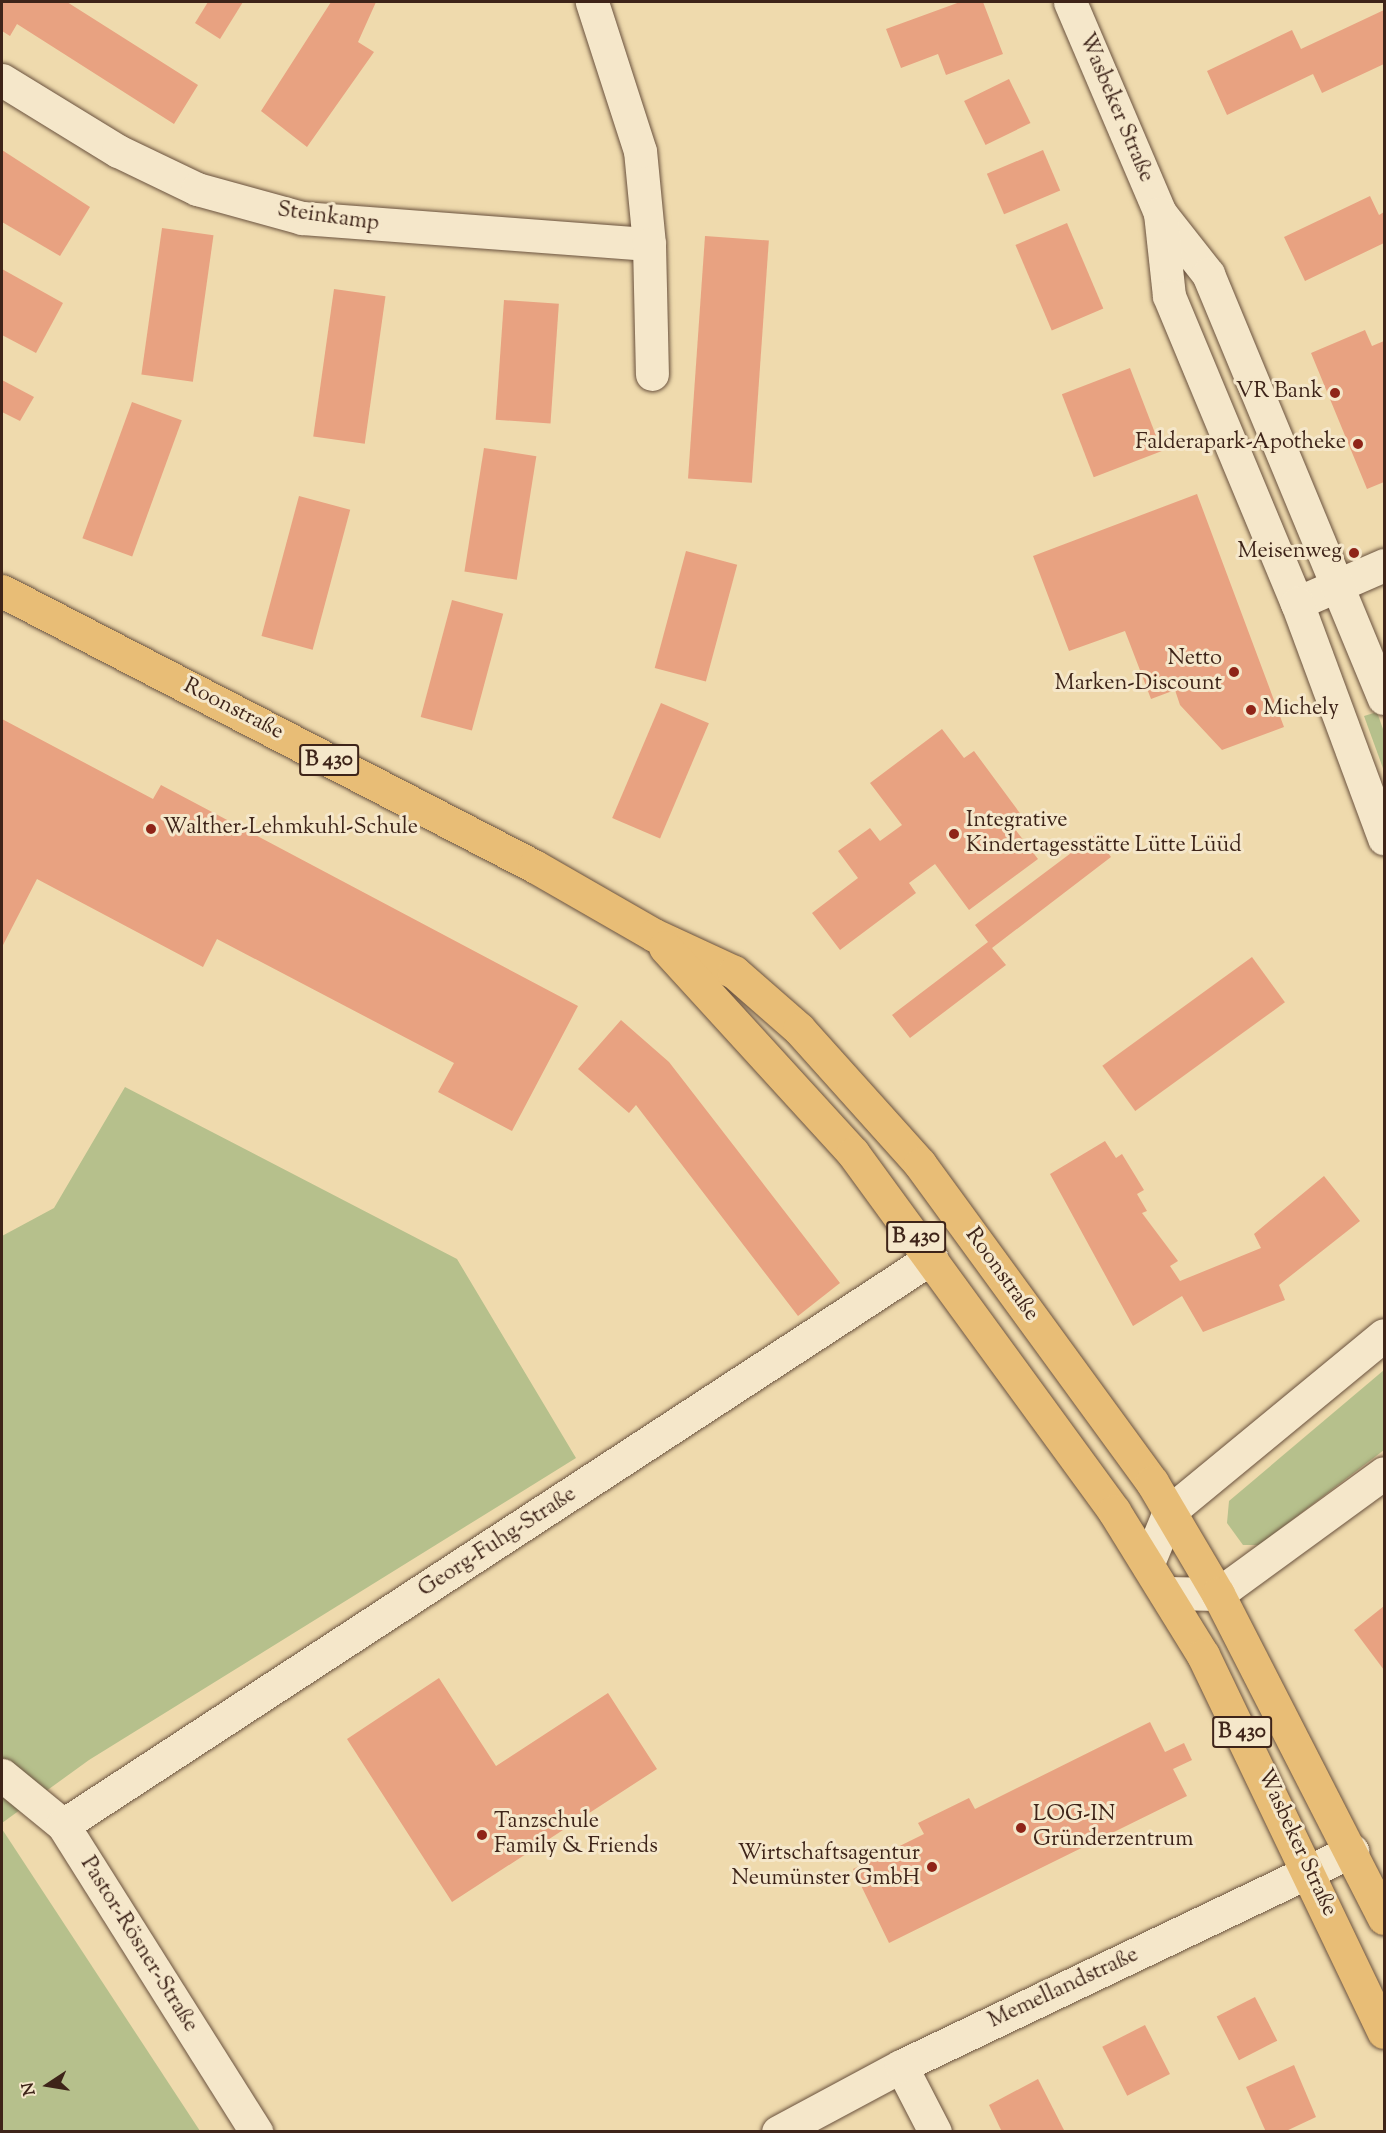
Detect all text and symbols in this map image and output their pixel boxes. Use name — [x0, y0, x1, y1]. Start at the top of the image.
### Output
street label: Wasbeker Straße — [1072, 29, 1158, 187]
street label: Steinkamp — [275, 198, 381, 238]
place label: VR Bank — [1236, 380, 1323, 406]
marker: VR Bank — [1328, 386, 1342, 400]
place label: Falderapark-Apotheke — [1135, 431, 1346, 457]
marker: Falderapark-Apotheke — [1351, 437, 1365, 451]
place label: Meisenweg — [1238, 540, 1342, 566]
marker: Meisenweg — [1347, 546, 1361, 560]
place label: Netto Marken-Discount — [1054, 646, 1222, 698]
marker: Netto Marken-Discount — [1227, 665, 1241, 679]
street label: Roonstraße — [179, 674, 287, 746]
place label: Michely — [1263, 697, 1339, 723]
marker: Michely — [1244, 703, 1258, 717]
road number: B 430 — [299, 742, 359, 778]
place label: Integrative Kindertagesstätte Lütte Lüüd — [966, 808, 1242, 860]
place label: Walther-Lehmkuhl-Schule — [163, 816, 418, 842]
marker: Walther-Lehmkuhl-Schule — [144, 822, 158, 836]
marker: Integrative Kindertagesstätte Lütte Lüüd — [947, 827, 961, 841]
road number: B 430 — [886, 1219, 946, 1255]
street label: Roonstraße — [958, 1223, 1044, 1327]
street label: Georg-Fuhg-Straße — [414, 1482, 582, 1604]
road number: B 430 — [1212, 1714, 1272, 1750]
street label: Wasbeker Straße — [1250, 1765, 1342, 1921]
place label: LOG-IN Gründerzentrum — [1033, 1802, 1193, 1854]
place label: Tanzschule Family & Friends — [494, 1809, 658, 1861]
marker: LOG-IN Gründerzentrum — [1014, 1821, 1028, 1835]
marker: Tanzschule Family & Friends — [475, 1828, 489, 1842]
place label: Wirtschaftsagentur Neumünster GmbH — [731, 1841, 920, 1892]
street label: Pastor-Rösner-Straße — [73, 1852, 203, 2038]
marker: Wirtschaftsagentur Neumünster GmbH — [925, 1860, 939, 1874]
street label: Memellandstraße — [985, 1943, 1143, 2035]
north arrow — [18, 2055, 78, 2115]
text: N — [17, 2080, 42, 2097]

